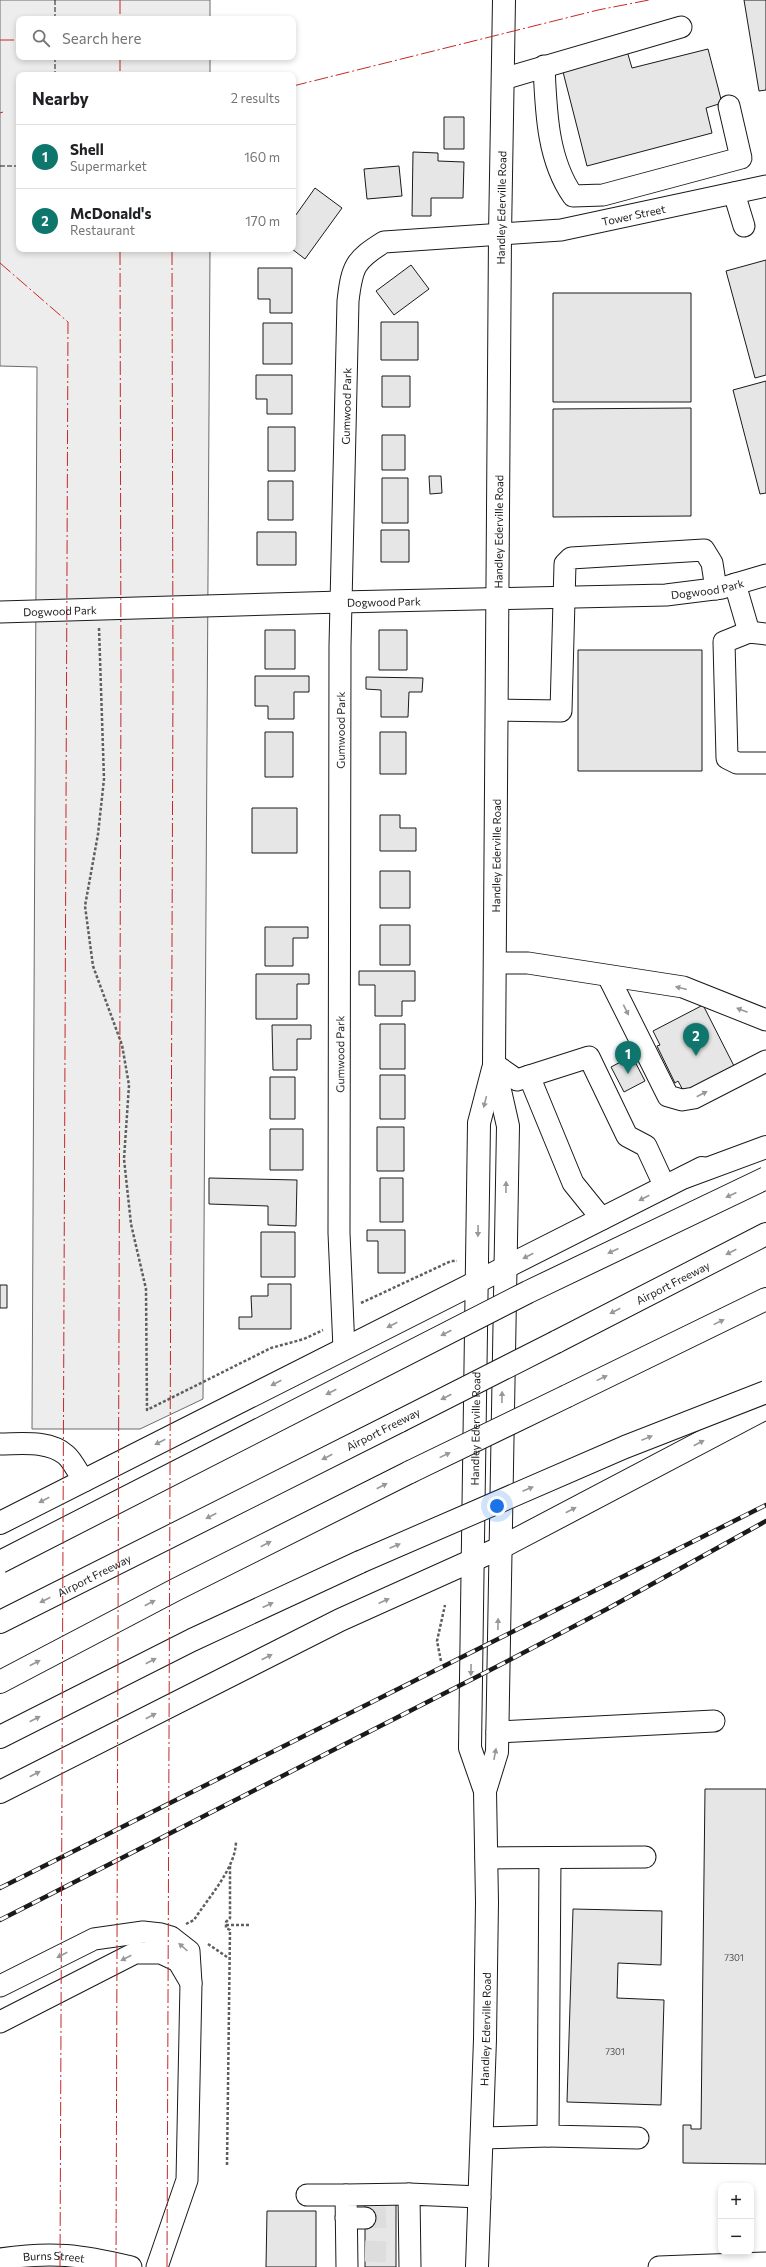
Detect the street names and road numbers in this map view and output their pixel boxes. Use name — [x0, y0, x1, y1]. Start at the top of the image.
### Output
street label: Handley Ederville Road — [493, 151, 508, 265]
street label: Tower Street — [600, 201, 667, 228]
street label: Gumwood Park — [338, 367, 353, 445]
street label: Handley Ederville Road — [491, 475, 505, 589]
street label: Dogwood Park — [670, 575, 745, 601]
street label: Dogwood Park — [347, 594, 421, 608]
street label: Dogwood Park — [23, 603, 97, 618]
street label: Gumwood Park — [333, 692, 346, 769]
street label: Handley Ederville Road — [489, 799, 502, 913]
street label: Gumwood Park — [333, 1016, 346, 1093]
street label: Airport Freeway — [634, 1258, 712, 1306]
street label: Handley Ederville Road — [467, 1372, 482, 1486]
street label: Airport Freeway — [344, 1405, 422, 1453]
street label: Airport Freeway — [55, 1551, 133, 1599]
street label: Handley Ederville Road — [477, 1972, 492, 2086]
street label: Burns Street — [22, 2248, 86, 2264]

